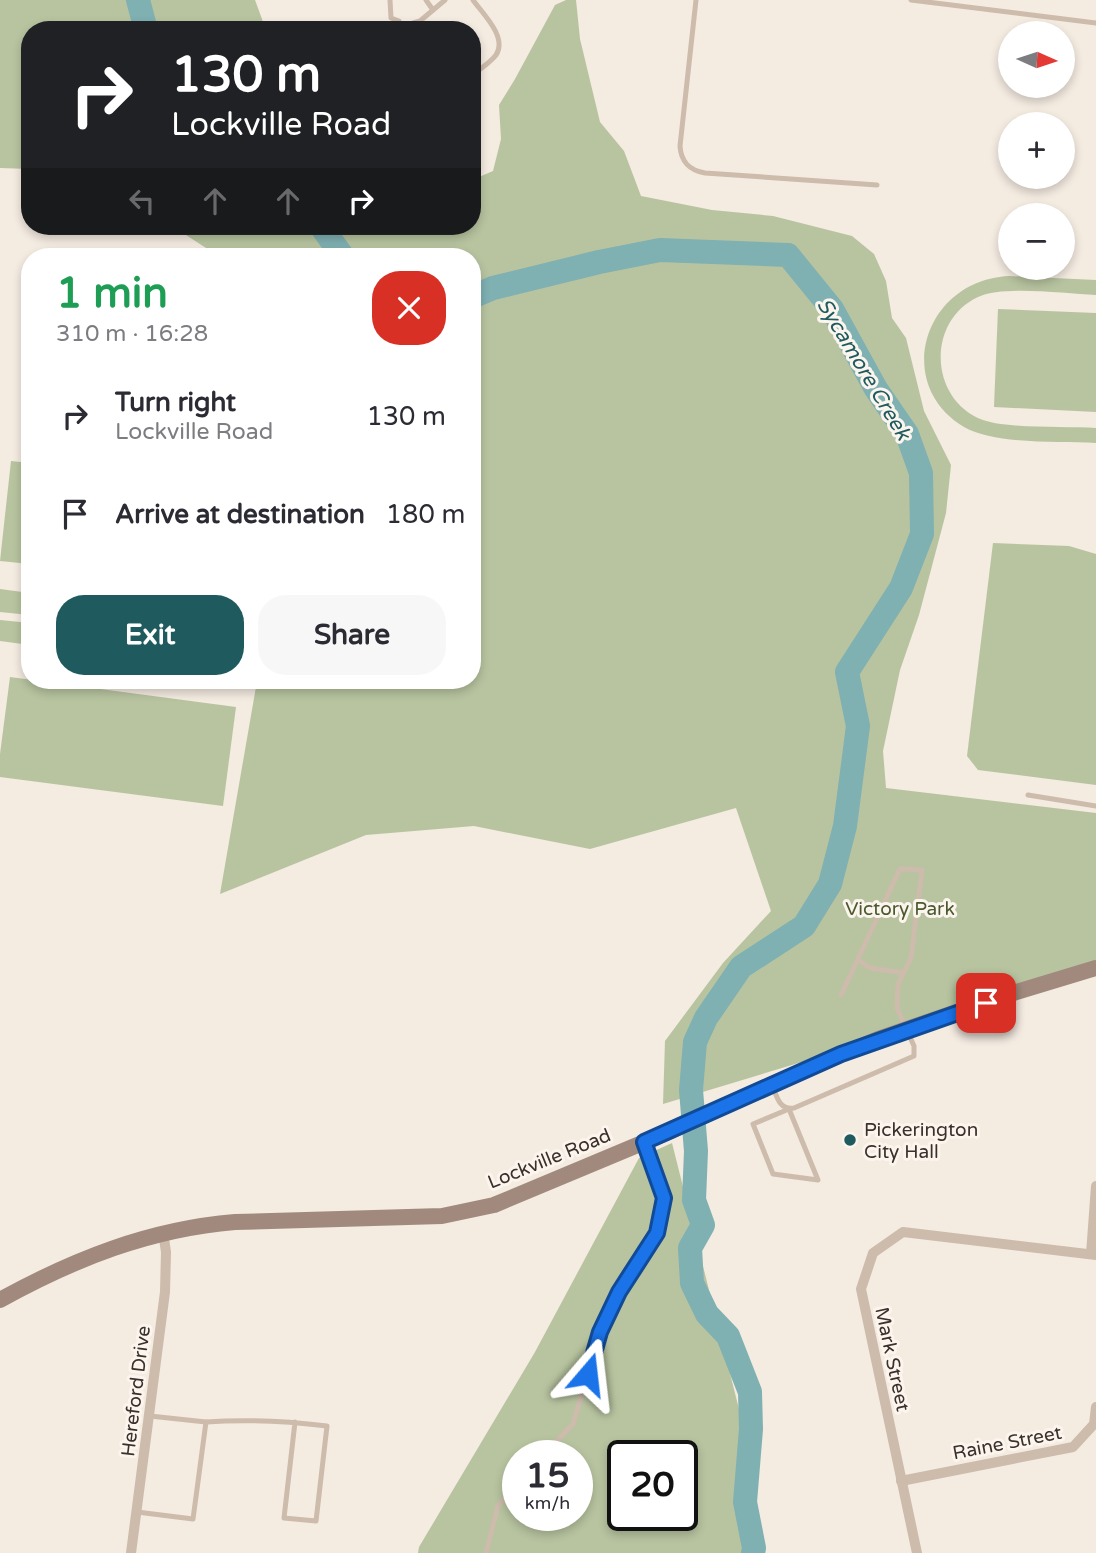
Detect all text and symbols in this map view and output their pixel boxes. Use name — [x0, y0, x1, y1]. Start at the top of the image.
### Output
north arrow — [998, 21, 1074, 98]
map controls — [998, 21, 1075, 280]
text: 130 m — [171, 46, 321, 105]
icon: right — [56, 49, 147, 140]
text: Lockville Road — [171, 106, 391, 144]
button: + — [998, 112, 1075, 189]
icon: left — [123, 182, 161, 220]
icon: ahead — [196, 182, 234, 220]
icon: ahead — [269, 182, 307, 220]
icon: right — [342, 182, 380, 220]
button: − — [998, 203, 1075, 280]
text: 1 min — [56, 268, 168, 319]
button: close — [372, 271, 446, 345]
water label: Sycamore Creek — [811, 294, 917, 446]
text: 310 m · 16:28 — [56, 320, 208, 348]
text: Turn right — [115, 387, 236, 418]
icon: right — [56, 397, 94, 435]
text: 130 m — [366, 401, 446, 432]
text: Lockville Road — [115, 418, 273, 446]
icon: arrive — [56, 495, 94, 533]
text: Arrive at destination — [115, 499, 365, 530]
text: 180 m — [386, 499, 465, 530]
button: Exit — [56, 595, 244, 675]
button: Share — [258, 595, 446, 675]
park label: Victory Park — [845, 898, 955, 920]
pin — [956, 973, 1016, 1033]
icon: arrive — [967, 984, 1005, 1022]
place label: Pickerington City Hall — [864, 1119, 978, 1163]
street label: Lockville Road — [485, 1124, 614, 1194]
marker: Pickerington City Hall — [842, 1132, 858, 1148]
street label: Mark Street — [870, 1305, 914, 1413]
street label: Hereford Drive — [117, 1324, 155, 1458]
position arrow — [551, 1337, 625, 1411]
street label: Raine Street — [951, 1422, 1064, 1464]
speed limit sign: 20 — [607, 1440, 698, 1531]
text: 15 — [526, 1455, 569, 1497]
text: km/h — [525, 1492, 570, 1514]

